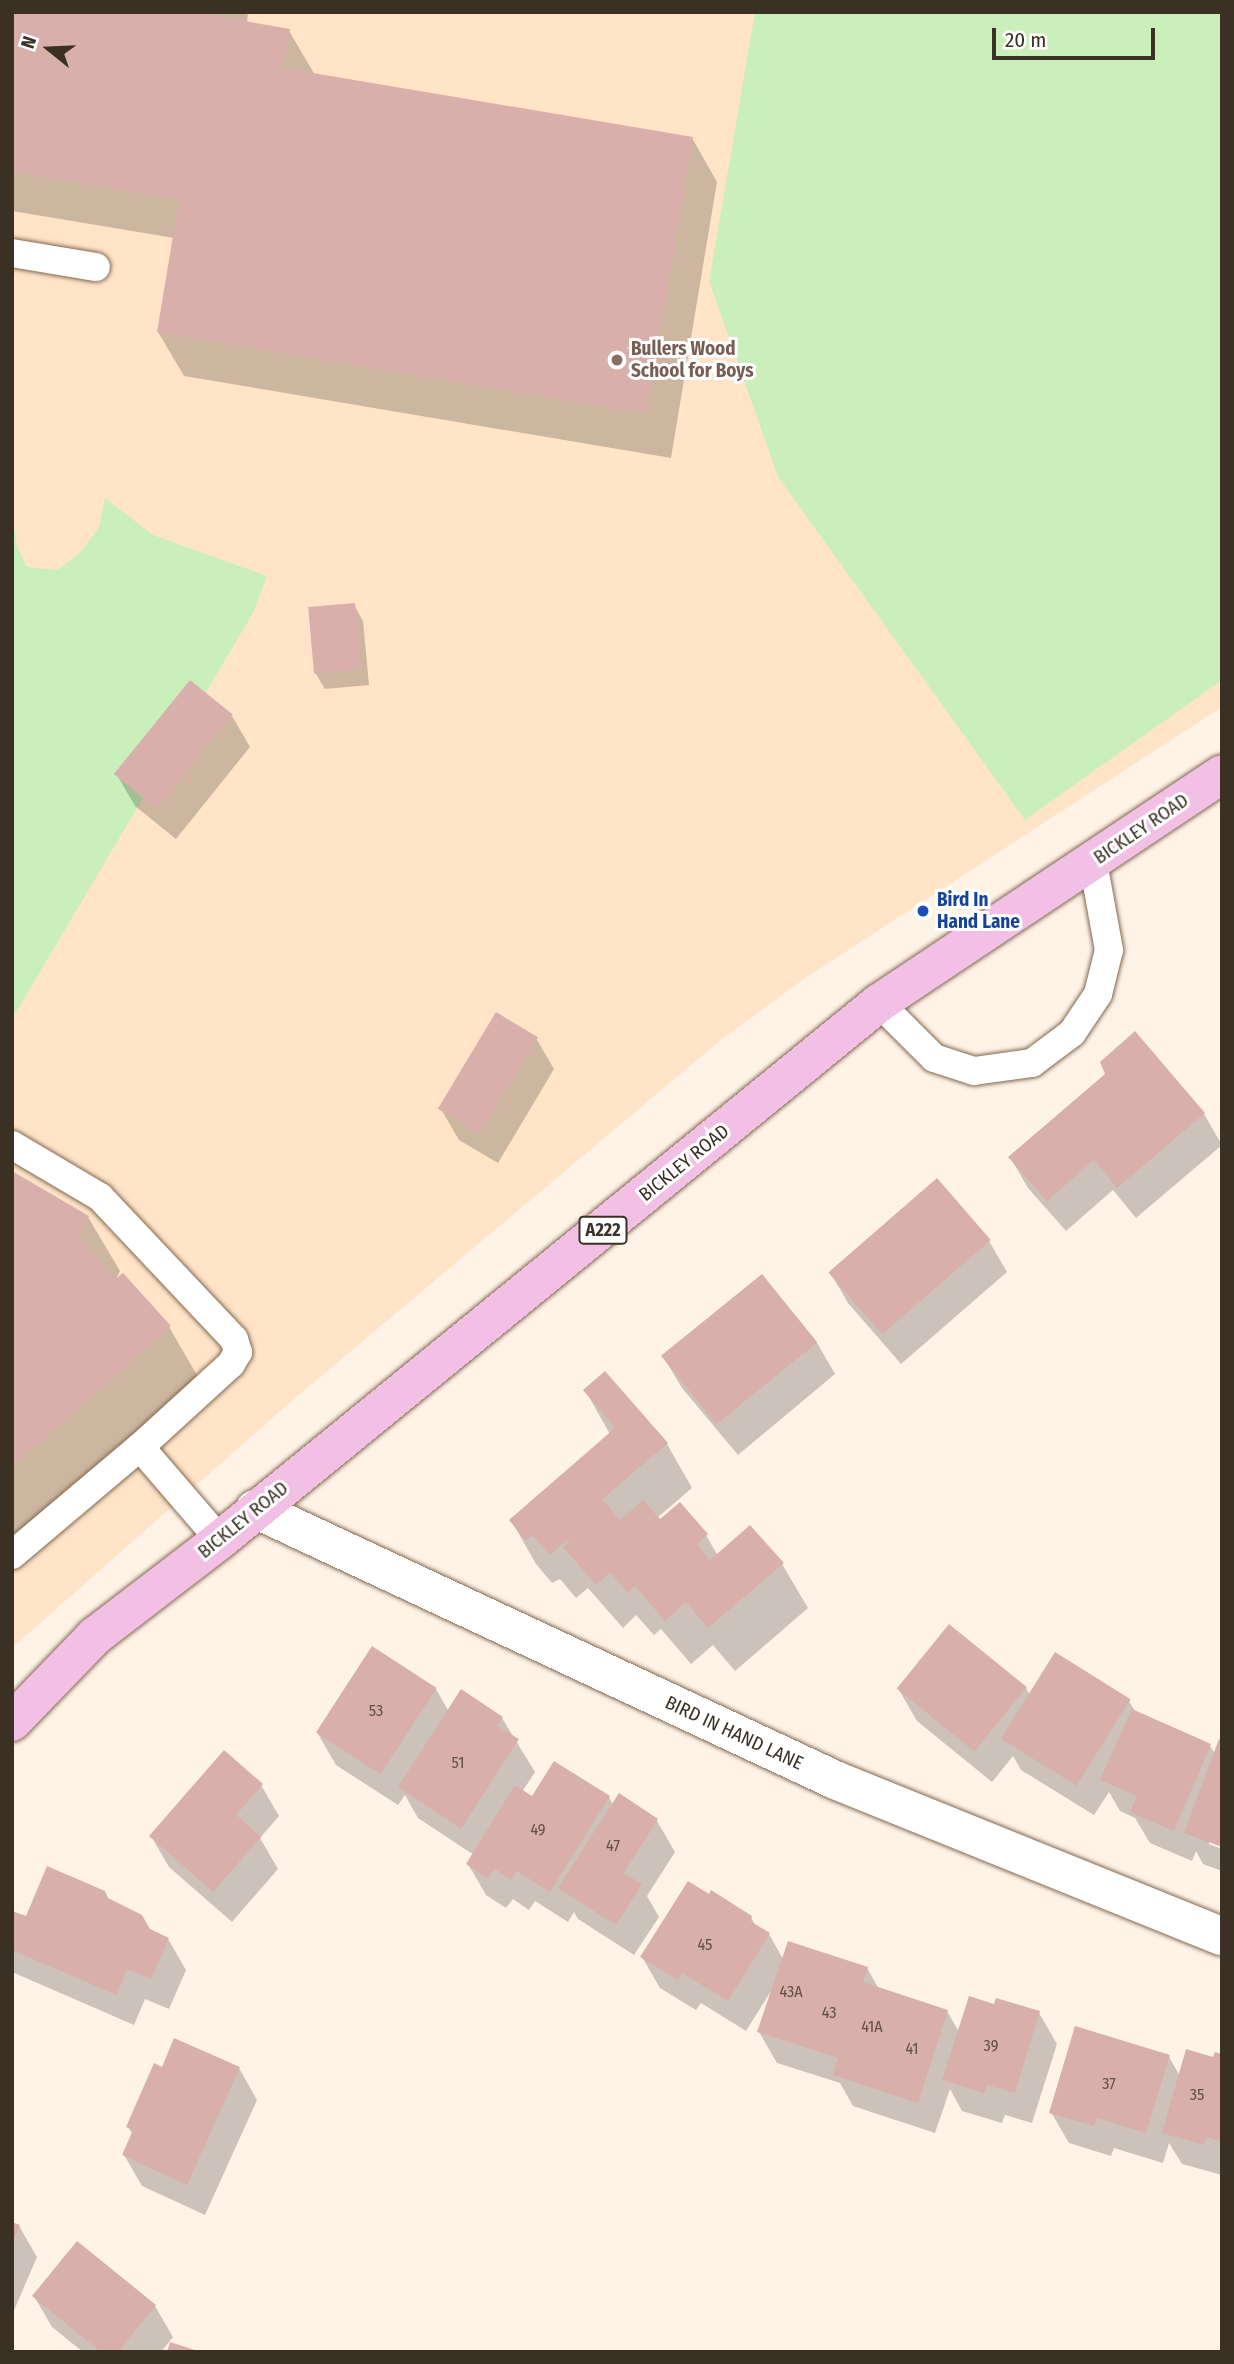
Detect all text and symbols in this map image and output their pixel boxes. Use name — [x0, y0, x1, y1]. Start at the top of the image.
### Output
north arrow — [14, 14, 84, 84]
scale bar — [996, 14, 1159, 58]
text: 20 m — [1005, 27, 1046, 53]
text: N — [16, 33, 41, 51]
place label: Bullers Wood School for Boys — [631, 338, 753, 382]
marker: Bullers Wood School for Boys — [609, 352, 625, 368]
street label: BICKLEY ROAD — [1089, 789, 1193, 869]
place label: Bird In Hand Lane — [937, 889, 1020, 933]
marker: Bird In Hand Lane — [915, 903, 931, 919]
street label: BICKLEY ROAD — [634, 1120, 734, 1206]
road number: A222 — [577, 1216, 629, 1245]
street label: BICKLEY ROAD — [193, 1477, 293, 1563]
street label: BIRD IN HAND LANE — [661, 1691, 807, 1775]
house number: 53 — [369, 1701, 383, 1721]
house number: 51 — [452, 1753, 464, 1773]
house number: 49 — [530, 1820, 546, 1840]
house number: 47 — [606, 1836, 620, 1856]
house number: 45 — [698, 1935, 712, 1955]
house number: 43A — [779, 1982, 803, 2002]
house number: 43 — [822, 2003, 836, 2023]
house number: 41A — [861, 2017, 883, 2037]
house number: 39 — [984, 2036, 998, 2056]
house number: 41 — [905, 2039, 919, 2059]
house number: 37 — [1102, 2074, 1116, 2094]
house number: 35 — [1190, 2085, 1204, 2105]

